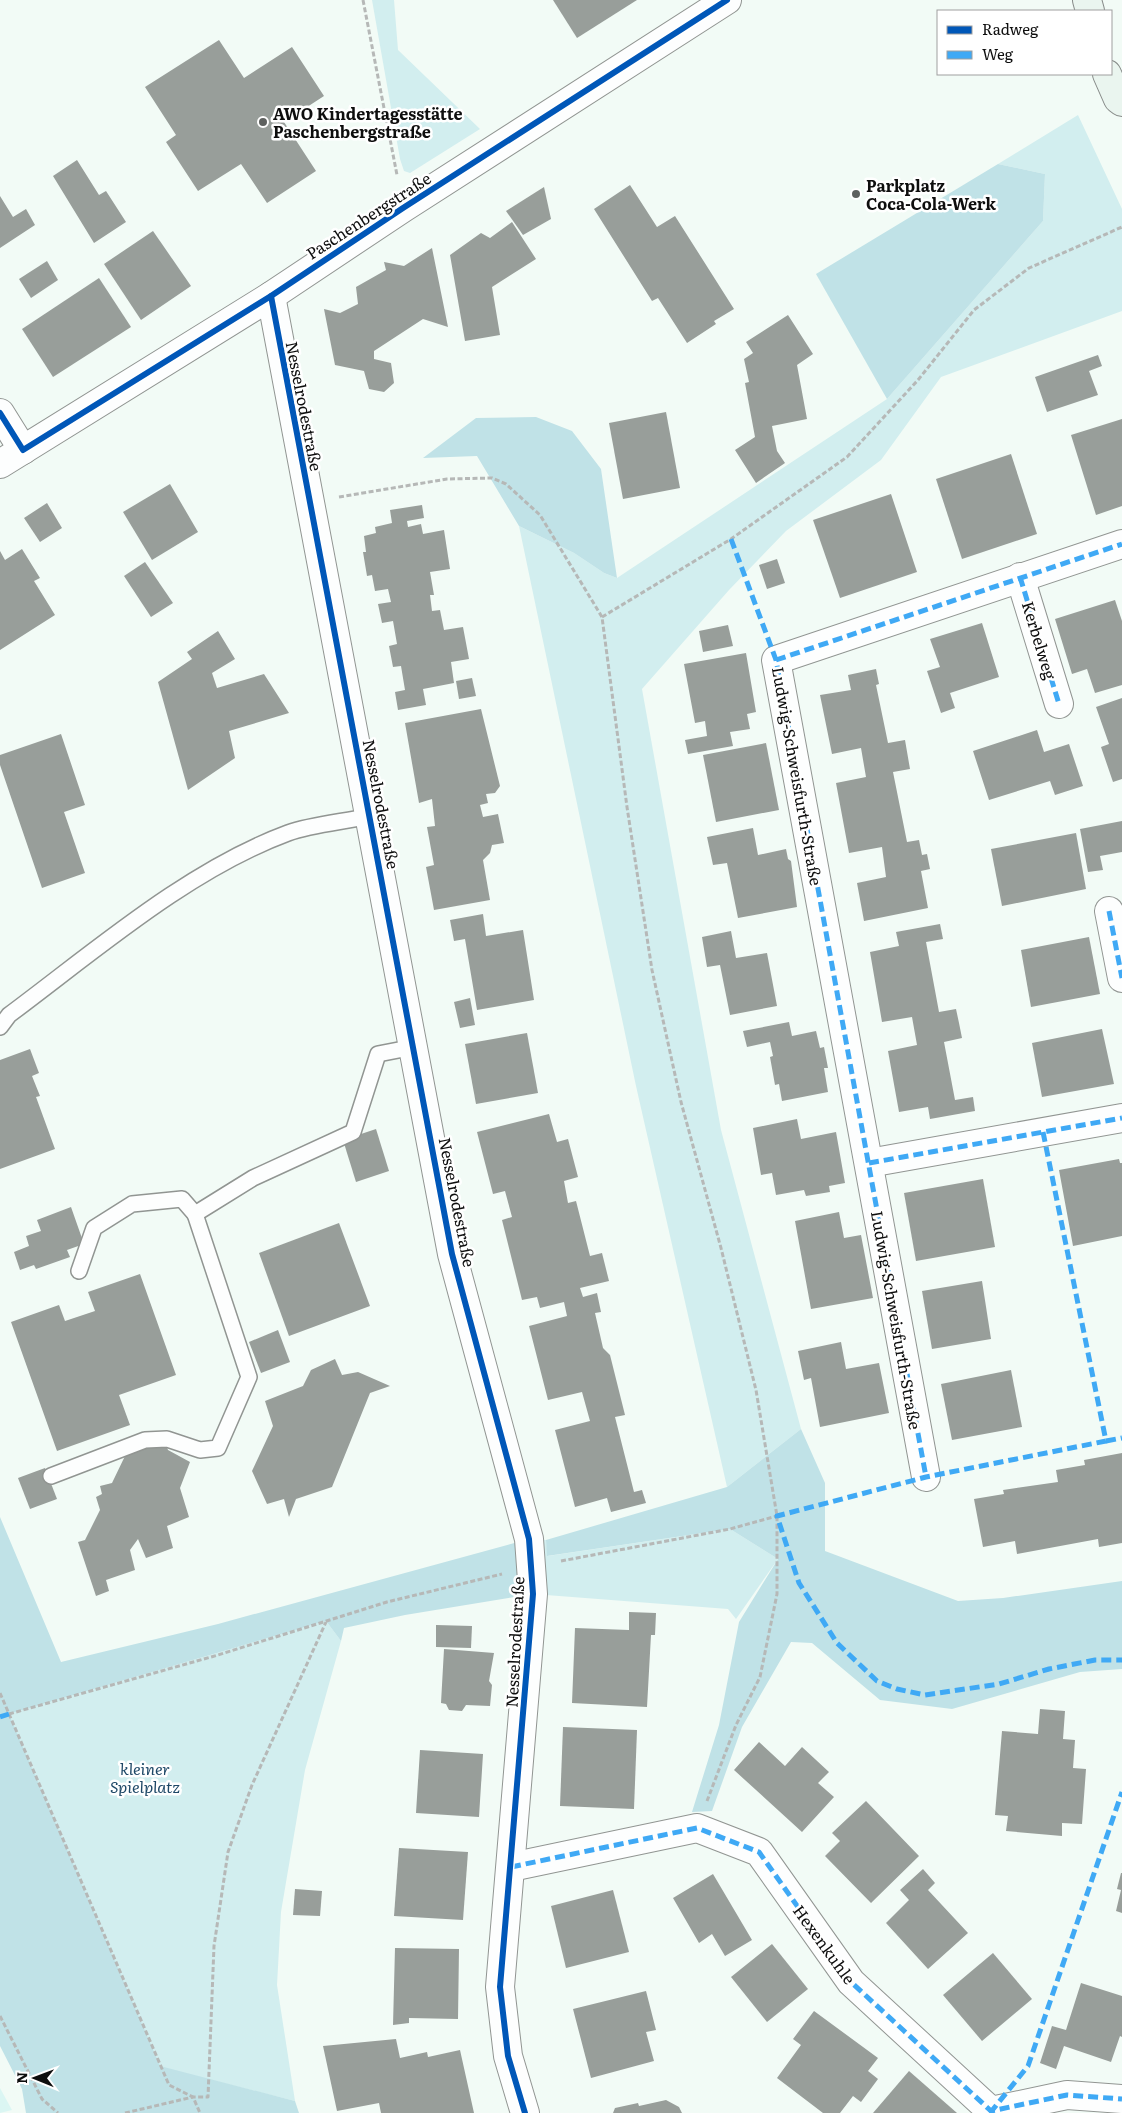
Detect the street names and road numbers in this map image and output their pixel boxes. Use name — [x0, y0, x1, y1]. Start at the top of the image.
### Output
street label: Paschenbergstraße — [301, 166, 435, 264]
street label: Nesselrodestraße — [281, 339, 329, 473]
street label: Kerbelweg — [1017, 598, 1063, 682]
street label: Ludwig-Schweisfurth-Straße — [767, 665, 829, 887]
street label: Nesselrodestraße — [358, 737, 406, 871]
street label: Nesselrodestraße — [434, 1135, 482, 1269]
street label: Ludwig-Schweisfurth-Straße — [866, 1209, 928, 1431]
street label: Nesselrodestraße — [499, 1576, 529, 1708]
street label: Hexenkuhle — [788, 1899, 862, 1989]

